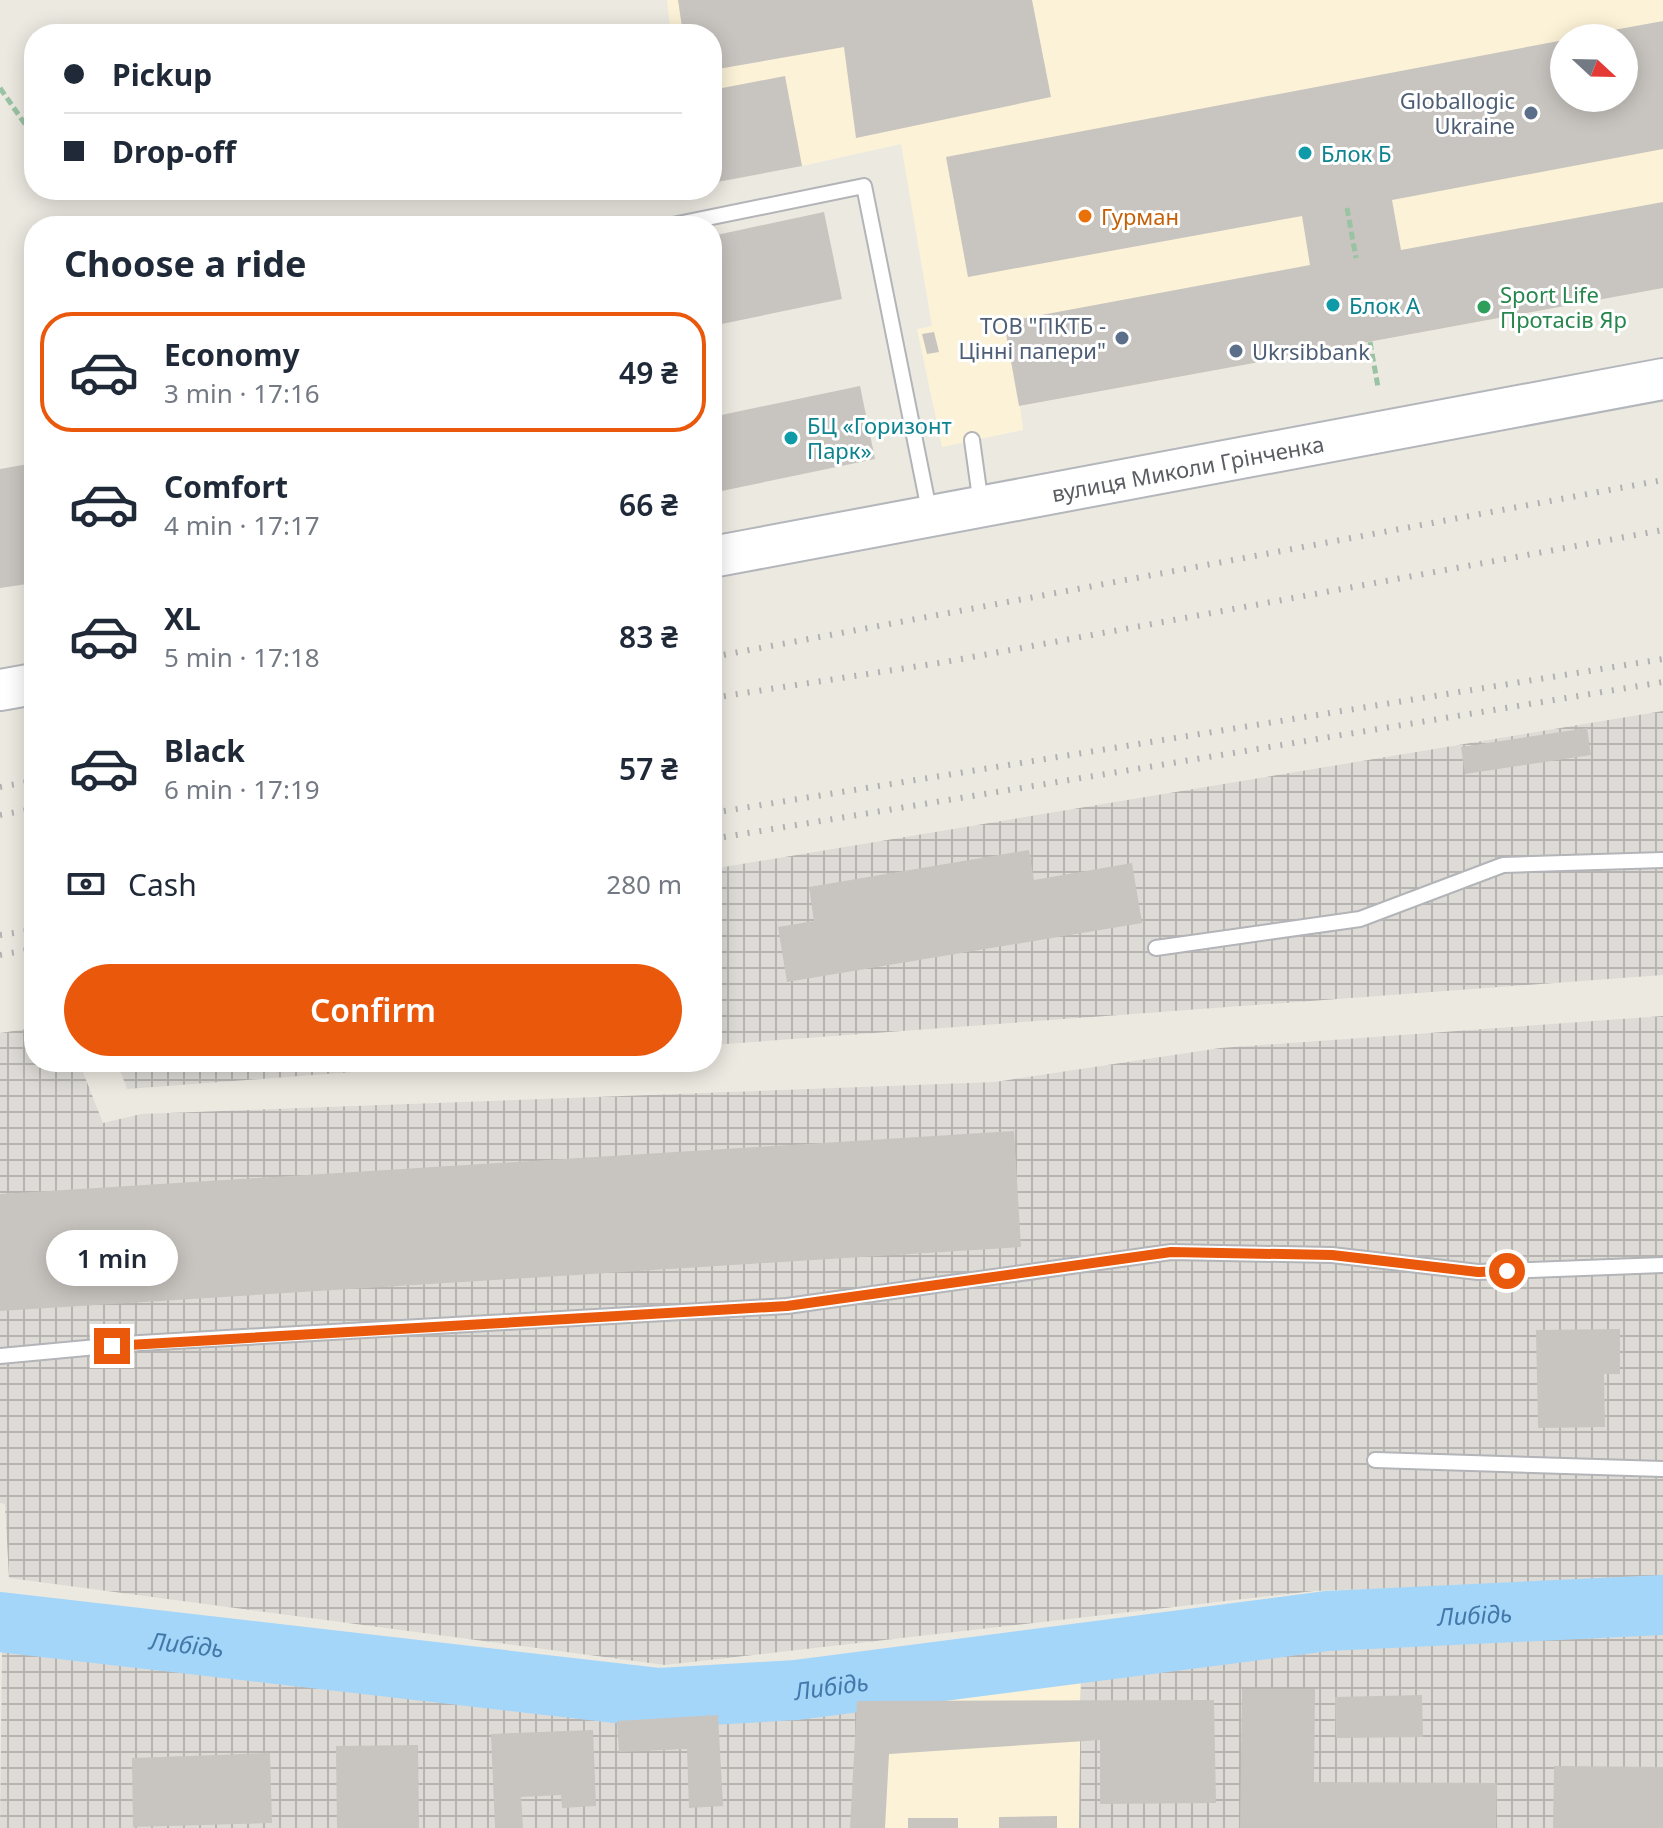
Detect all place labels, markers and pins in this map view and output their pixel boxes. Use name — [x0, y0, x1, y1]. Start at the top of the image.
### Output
place label: Globallogic Ukraine — [1400, 85, 1515, 140]
marker: Globallogic Ukraine — [1522, 104, 1540, 122]
place label: Блок Б — [1321, 138, 1391, 168]
marker: Блок Б — [1296, 144, 1314, 162]
place label: Гурман — [1101, 201, 1179, 231]
marker: Гурман — [1076, 207, 1094, 225]
place label: Sport Life Протасів Яр — [1500, 279, 1627, 334]
place label: Блок А — [1349, 290, 1421, 320]
marker: Блок А — [1324, 296, 1342, 314]
marker: Sport Life Протасів Яр — [1475, 298, 1493, 316]
place label: ТОВ "ПКТБ - Цінні папери" — [959, 310, 1106, 365]
marker: ТОВ "ПКТБ - Цінні папери" — [1113, 329, 1131, 347]
place label: Ukrsibbank — [1252, 336, 1370, 366]
marker: Ukrsibbank — [1227, 342, 1245, 360]
place label: БЦ «Горизонт Парк» — [807, 410, 952, 465]
marker: БЦ «Горизонт Парк» — [782, 429, 800, 447]

